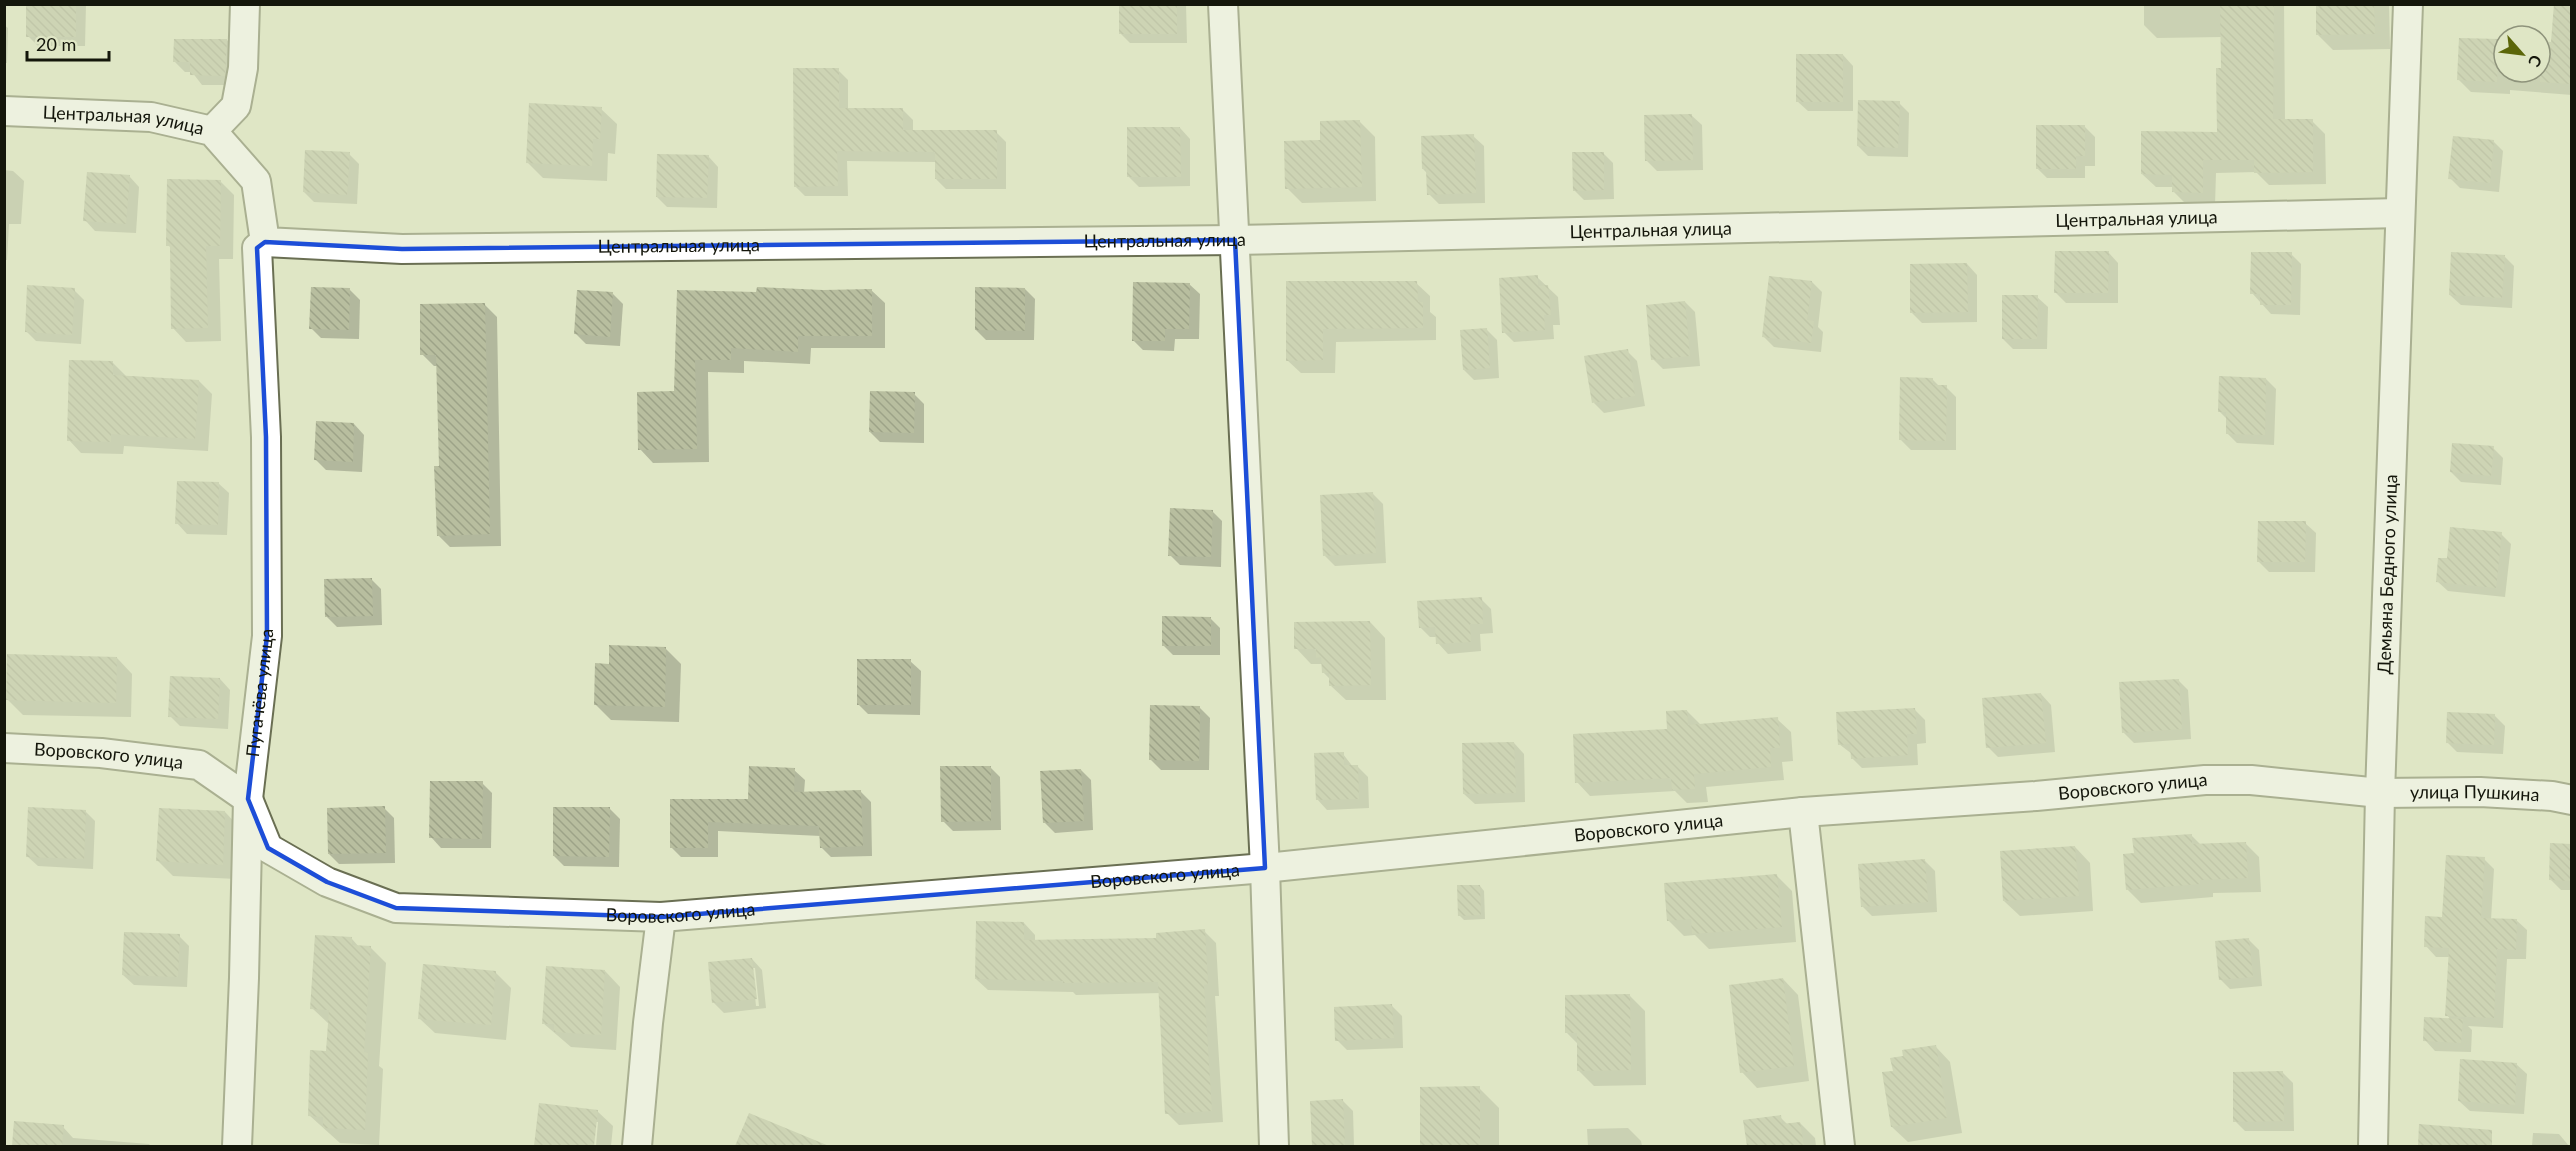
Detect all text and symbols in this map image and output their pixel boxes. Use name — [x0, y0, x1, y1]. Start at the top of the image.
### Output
scale bar — [27, 24, 110, 62]
north arrow — [2492, 24, 2552, 84]
text: 20 m — [36, 33, 76, 55]
text: С — [2525, 52, 2547, 71]
street label: Центральная улица — [42, 101, 206, 139]
street label: Центральная улица — [2055, 205, 2218, 231]
street label: Центральная улица — [1569, 216, 1732, 242]
street label: Центральная улица — [1084, 228, 1246, 252]
street label: Центральная улица — [598, 233, 760, 257]
street label: Демьяна Бедного улица — [2372, 474, 2401, 675]
street label: Пугачёва улица — [241, 629, 277, 758]
street label: Воровского улица — [34, 738, 185, 773]
street label: Воровского улица — [2057, 768, 2208, 804]
street label: улица Пушкина — [2410, 780, 2540, 805]
street label: Воровского улица — [1573, 808, 1724, 846]
street label: Воровского улица — [1089, 858, 1240, 892]
street label: Воровского улица — [605, 897, 756, 927]

